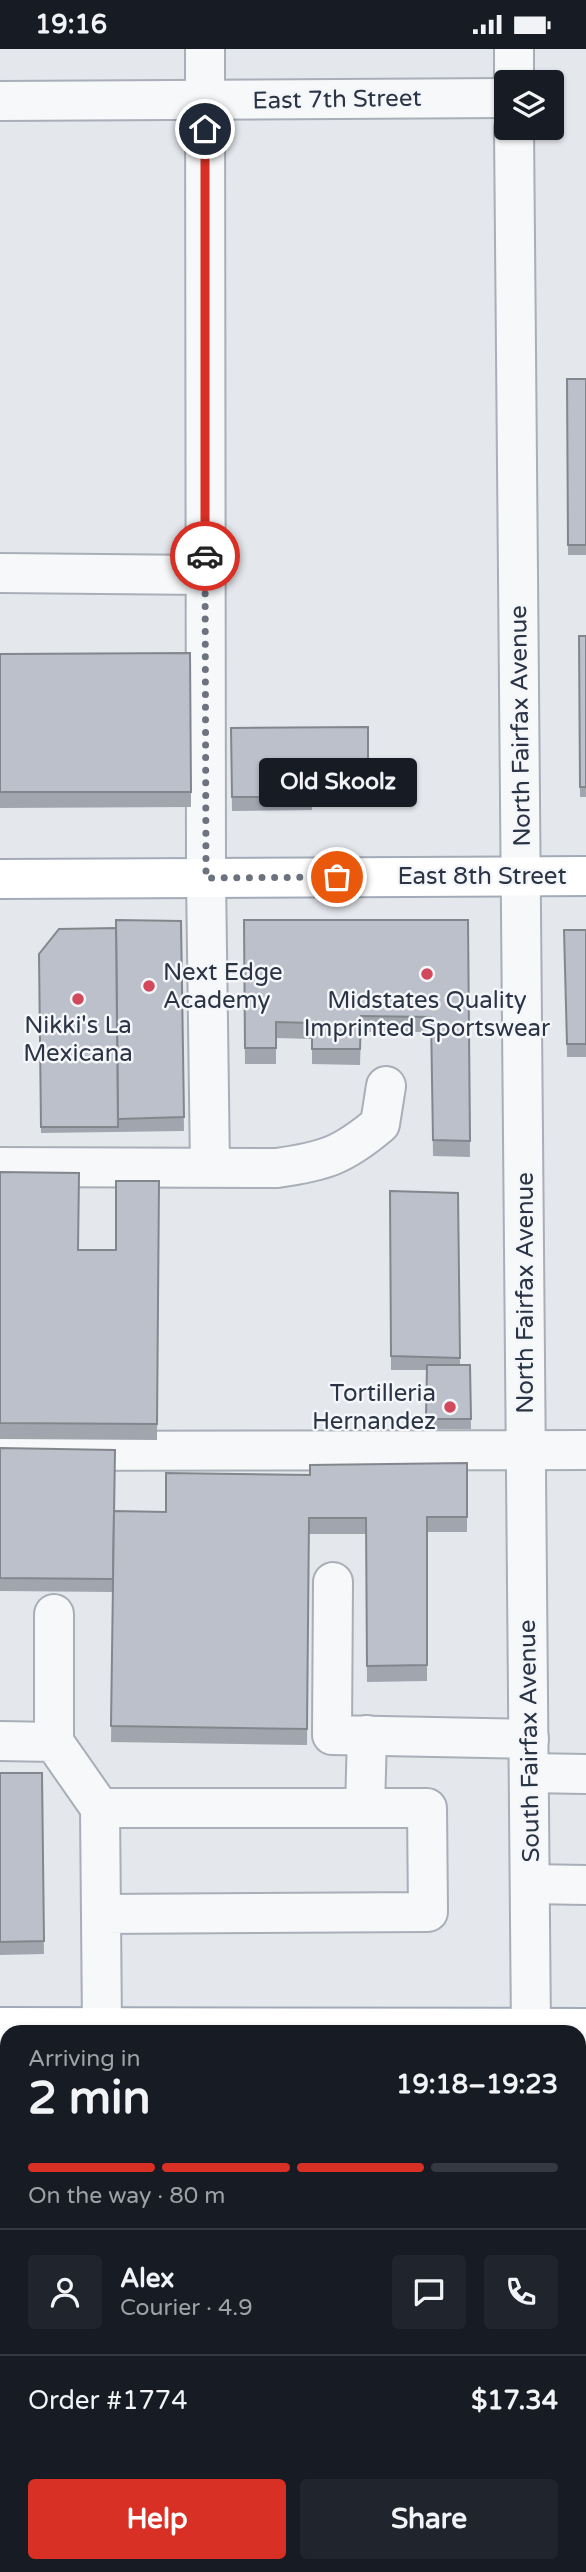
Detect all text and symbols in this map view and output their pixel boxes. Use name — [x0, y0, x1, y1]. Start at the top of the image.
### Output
text: 19:16 — [35, 9, 107, 40]
map controls — [494, 70, 564, 140]
button: layers — [494, 70, 564, 140]
street label: East 7th Street — [252, 84, 422, 115]
pin — [175, 99, 235, 159]
icon: home — [186, 110, 224, 148]
courier — [170, 521, 240, 591]
icon: car — [186, 537, 224, 575]
street label: North Fairfax Avenue — [504, 605, 537, 847]
callout: Old Skoolz — [258, 758, 416, 807]
text: Old Skoolz — [280, 768, 396, 796]
pin — [307, 847, 367, 907]
icon: bag — [318, 858, 356, 896]
street label: East 8th Street — [397, 862, 567, 891]
place label: Next Edge Academy — [163, 958, 283, 1015]
marker: Midstates Quality Imprinted Sportswear — [419, 966, 435, 982]
marker: Next Edge Academy — [141, 978, 157, 994]
place label: Midstates Quality Imprinted Sportswear — [304, 986, 551, 1043]
marker: Nikki's La Mexicana — [70, 991, 86, 1007]
place label: Nikki's La Mexicana — [23, 1011, 133, 1068]
street label: North Fairfax Avenue — [511, 1172, 540, 1414]
place label: Tortilleria Hernandez — [312, 1379, 436, 1436]
marker: Tortilleria Hernandez — [442, 1399, 458, 1415]
street label: South Fairfax Avenue — [513, 1619, 546, 1863]
text: Arriving in — [28, 2045, 141, 2073]
text: 19:18–19:23 — [396, 2069, 558, 2100]
text: 2 min — [28, 2071, 151, 2126]
text: On the way · 80 m — [28, 2182, 225, 2210]
button: person — [28, 2255, 102, 2329]
button: chat — [392, 2255, 466, 2329]
button: phone — [484, 2255, 558, 2329]
text: Alex — [120, 2263, 174, 2294]
text: Courier · 4.9 — [120, 2294, 253, 2322]
text: Order #1774 — [28, 2385, 188, 2416]
text: $17.34 — [471, 2385, 558, 2416]
button: Help — [28, 2479, 286, 2559]
button: Share — [300, 2479, 558, 2559]

